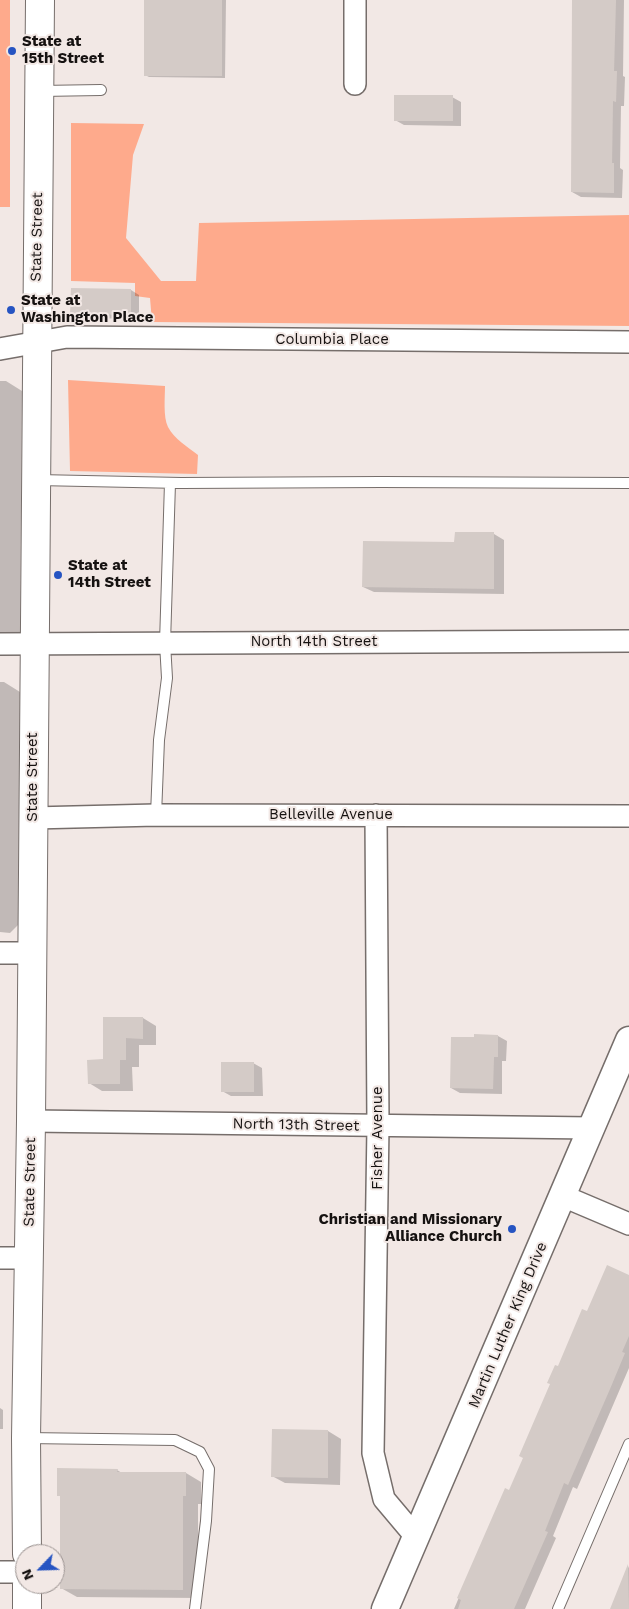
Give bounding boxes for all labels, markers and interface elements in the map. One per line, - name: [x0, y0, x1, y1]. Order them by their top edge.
- place label: State at 15th Street: [22, 33, 104, 68]
- marker: State at 15th Street: [6, 45, 18, 57]
- street label: State Street: [27, 192, 47, 282]
- place label: State at Washington Place: [21, 292, 153, 327]
- marker: State at Washington Place: [5, 304, 17, 316]
- street label: Columbia Place: [275, 331, 389, 349]
- place label: State at 14th Street: [68, 557, 151, 592]
- marker: State at 14th Street: [52, 569, 64, 581]
- street label: North 14th Street: [250, 633, 378, 651]
- street label: State Street: [24, 732, 42, 822]
- street label: Belleville Avenue: [269, 806, 393, 824]
- street label: Fisher Avenue: [369, 1086, 387, 1190]
- street label: North 13th Street: [233, 1115, 359, 1135]
- street label: State Street: [20, 1137, 40, 1227]
- place label: Christian and Missionary Alliance Church: [319, 1211, 502, 1246]
- marker: Christian and Missionary Alliance Church: [506, 1223, 518, 1235]
- street label: Martin Luther King Drive: [465, 1239, 551, 1411]
- north arrow: [15, 1544, 65, 1594]
- text: N: [18, 1567, 37, 1583]

